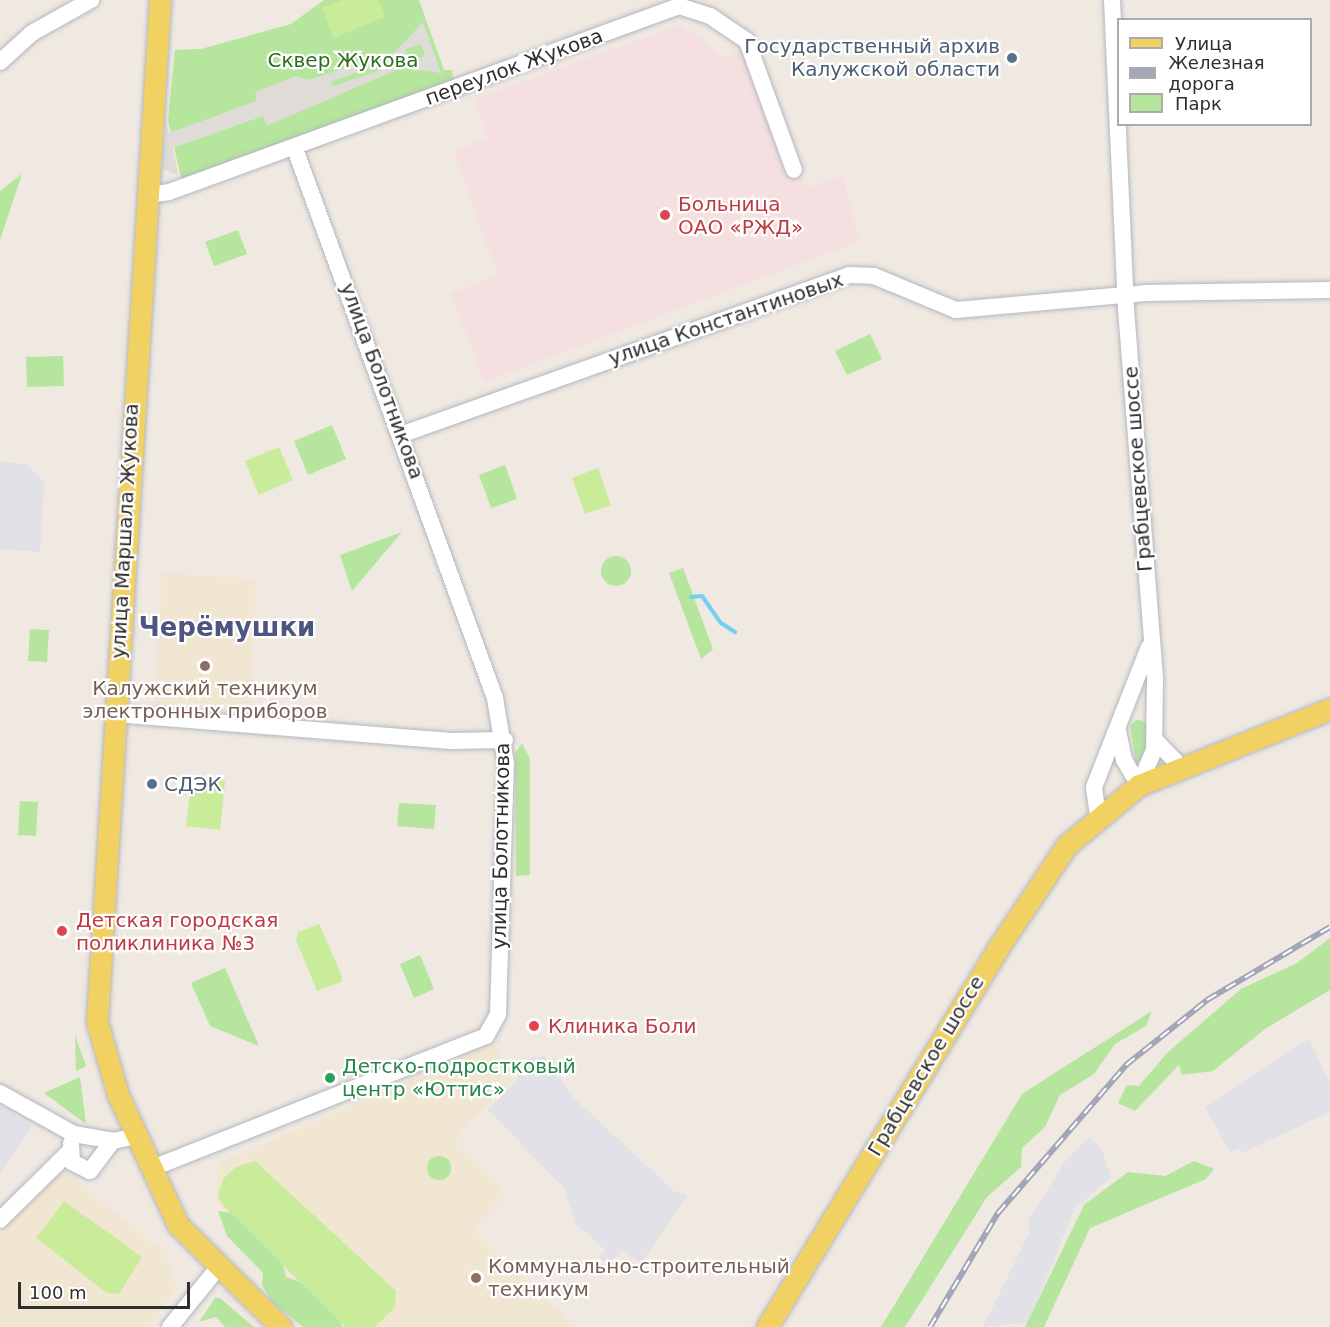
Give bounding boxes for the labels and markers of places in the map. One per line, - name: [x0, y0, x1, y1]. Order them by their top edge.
- place label: Государственный архив Калужской области: [744, 34, 1000, 81]
- marker: Государственный архив Калужской области: [1005, 51, 1019, 65]
- place label: Больница ОАО «РЖД»: [678, 192, 803, 239]
- marker: Больница ОАО «РЖД»: [656, 206, 674, 224]
- marker: Калужский техникум электронных приборов: [198, 659, 212, 673]
- place label: Калужский техникум электронных приборов: [83, 676, 327, 723]
- place label: СДЭК: [164, 772, 222, 796]
- marker: СДЭК: [145, 777, 159, 791]
- place label: Детская городская поликлиника №3: [76, 908, 278, 955]
- marker: Детская городская поликлиника №3: [53, 922, 71, 940]
- place label: Клиника Боли: [548, 1014, 696, 1038]
- marker: Клиника Боли: [525, 1017, 543, 1035]
- place label: Детско-подростковый центр «Юттис»: [342, 1054, 576, 1101]
- marker: Детско-подростковый центр «Юттис»: [323, 1071, 337, 1085]
- place label: Коммунально-строительный техникум: [488, 1254, 790, 1301]
- marker: Коммунально-строительный техникум: [469, 1271, 483, 1285]

